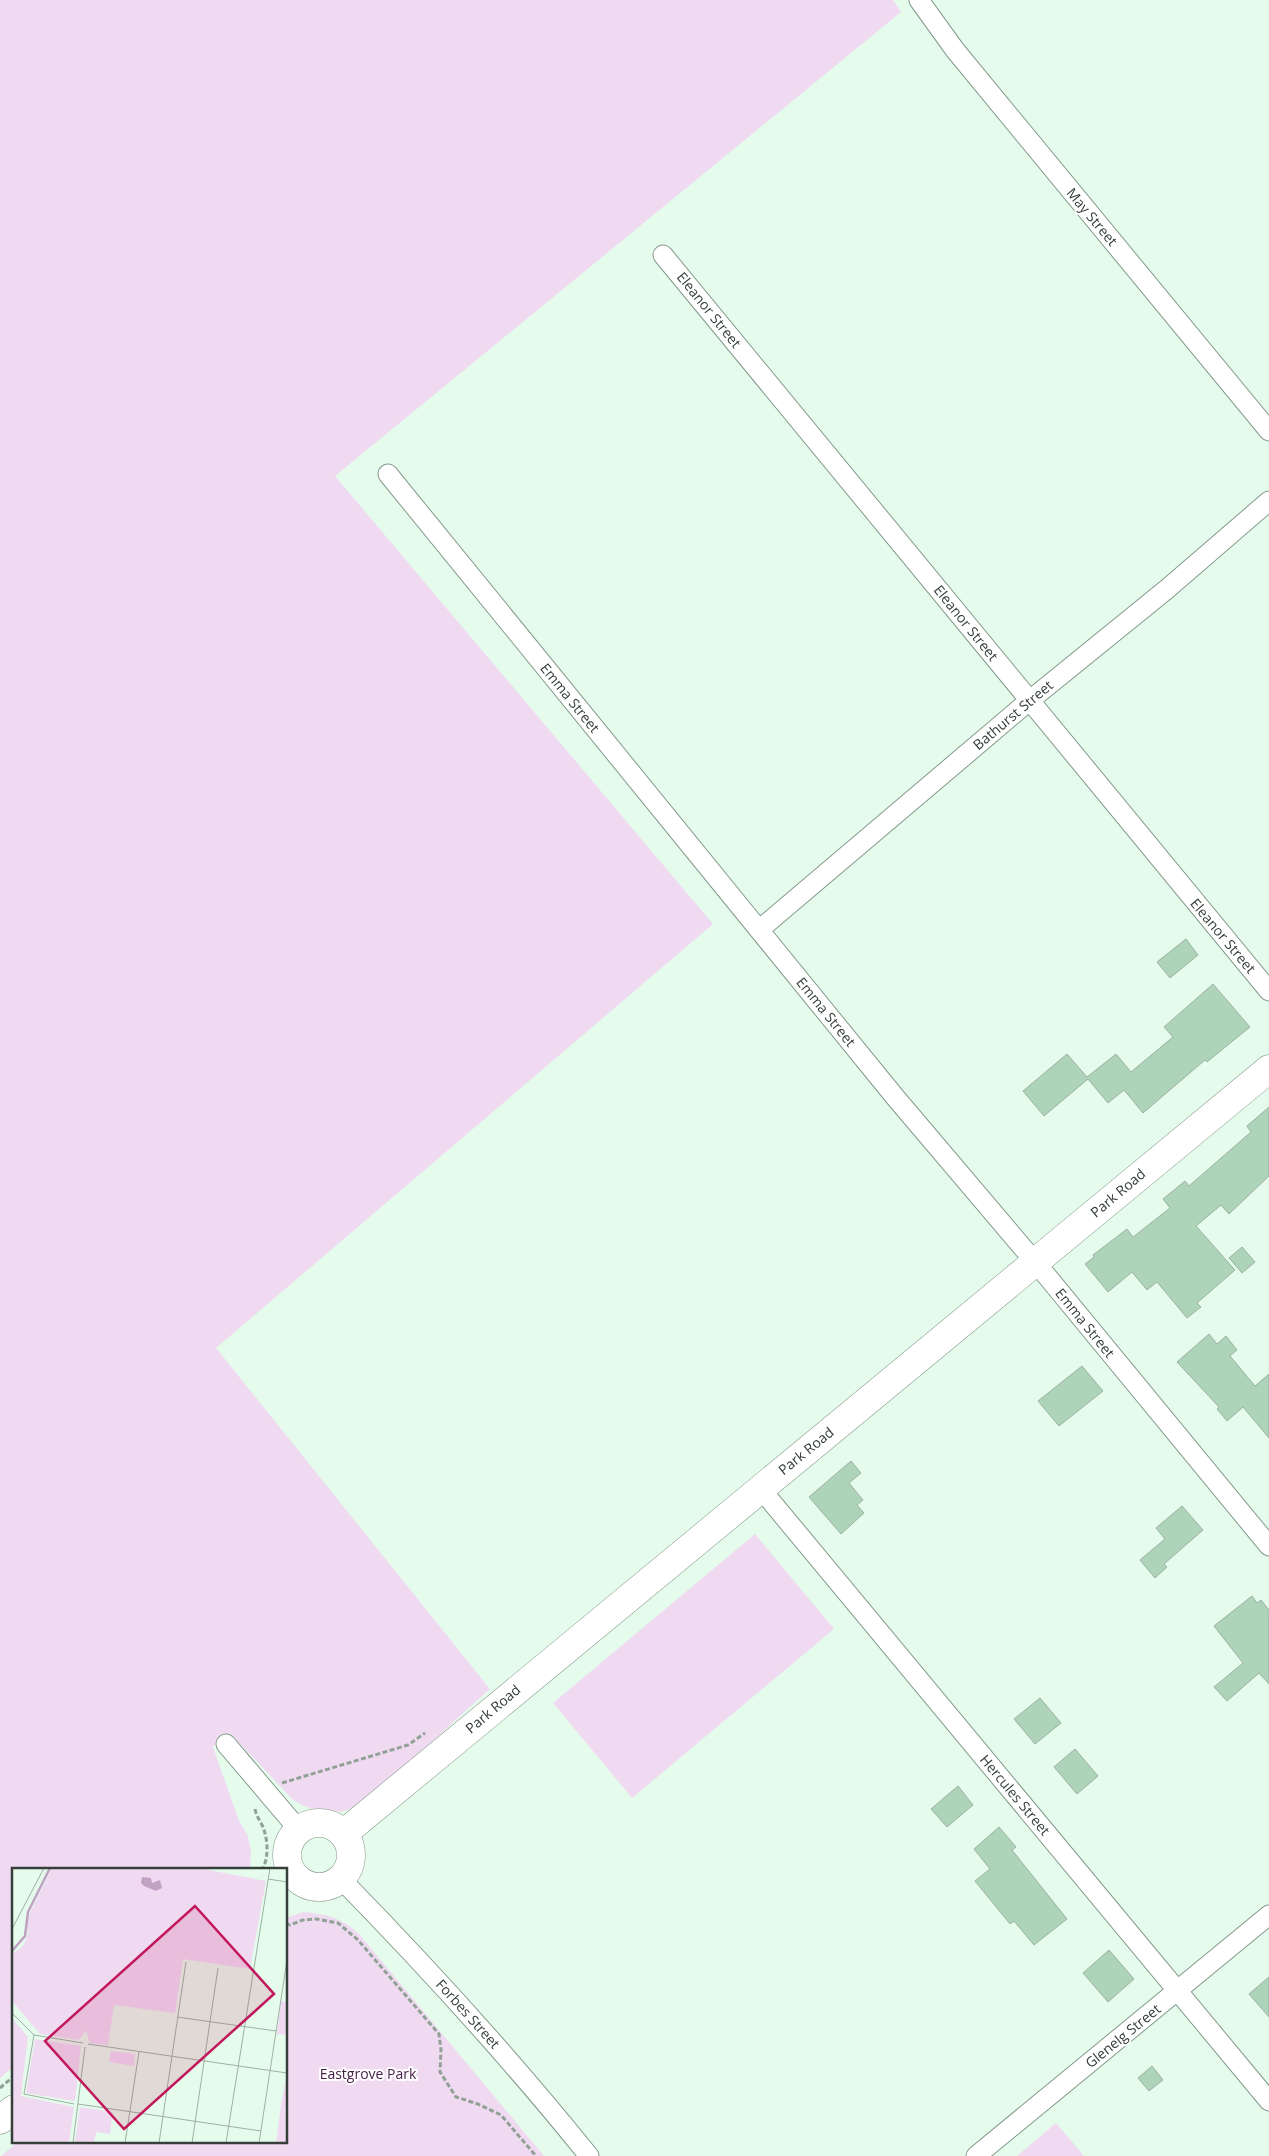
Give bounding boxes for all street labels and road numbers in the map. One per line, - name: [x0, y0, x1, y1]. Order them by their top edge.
- street label: May Street: [1063, 184, 1122, 250]
- street label: Eleanor Street: [673, 268, 746, 352]
- street label: Eleanor Street: [930, 581, 1003, 665]
- street label: Emma Street: [537, 659, 604, 736]
- street label: Bathurst Street: [969, 675, 1057, 754]
- street label: Eleanor Street: [1186, 894, 1260, 977]
- street label: Emma Street: [793, 973, 860, 1050]
- street label: Park Road: [1086, 1164, 1149, 1221]
- street label: Emma Street: [1052, 1284, 1119, 1361]
- street label: Park Road: [774, 1422, 837, 1479]
- street label: Park Road: [461, 1680, 524, 1737]
- street label: Hercules Street: [976, 1750, 1055, 1839]
- street label: Forbes Street: [432, 1975, 505, 2052]
- street label: Glenelg Street: [1081, 1999, 1164, 2072]

